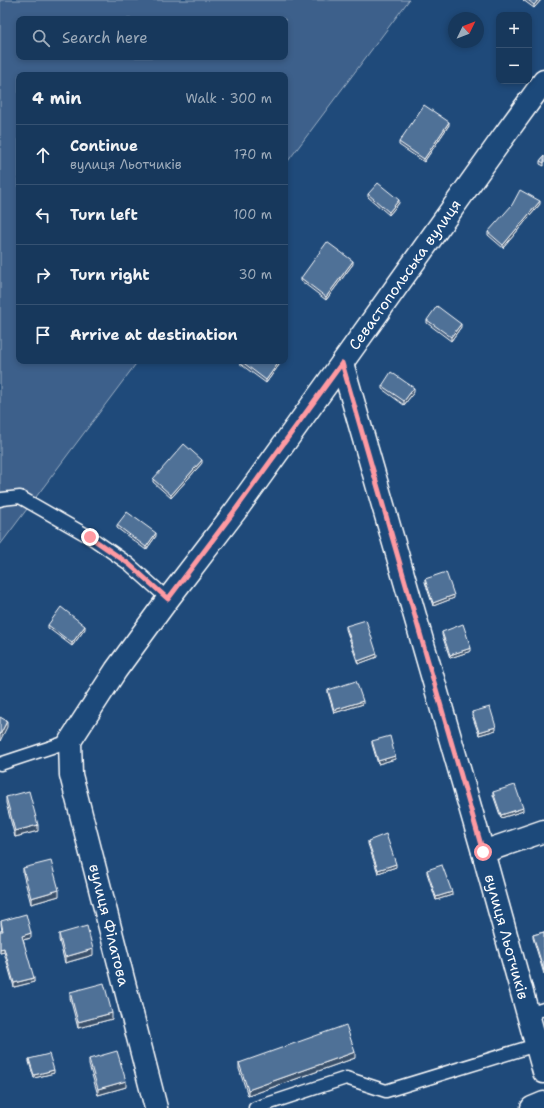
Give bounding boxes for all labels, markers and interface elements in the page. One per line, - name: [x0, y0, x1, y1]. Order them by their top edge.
- north arrow: [448, 12, 484, 48]
- map controls: [496, 12, 532, 84]
- button: +: [496, 12, 532, 48]
- search box: [16, 16, 288, 60]
- icon: search: [30, 27, 52, 49]
- text: Search here: [62, 28, 148, 48]
- button: −: [496, 48, 532, 84]
- text: 4 min: [32, 87, 82, 109]
- text: Walk · 300 m: [185, 90, 272, 107]
- text: Continue: [70, 136, 138, 156]
- icon: ahead: [32, 144, 54, 166]
- text: 170 m: [234, 146, 272, 163]
- text: вулиця Льотчиків: [70, 156, 182, 173]
- street label: Севастопольська вулиця: [344, 195, 466, 354]
- icon: left: [32, 204, 54, 226]
- text: Turn left: [70, 205, 138, 225]
- text: 100 m: [233, 206, 272, 223]
- icon: right: [32, 264, 54, 286]
- text: Turn right: [70, 265, 150, 285]
- text: 30 m: [238, 266, 272, 283]
- icon: arrive: [32, 324, 54, 346]
- text: Arrive at destination: [70, 325, 238, 345]
- route end: [81, 528, 99, 546]
- route start: [474, 843, 492, 861]
- street label: вулиця Філатова: [84, 862, 134, 989]
- street label: вулиця Льотчиків: [480, 872, 533, 1002]

